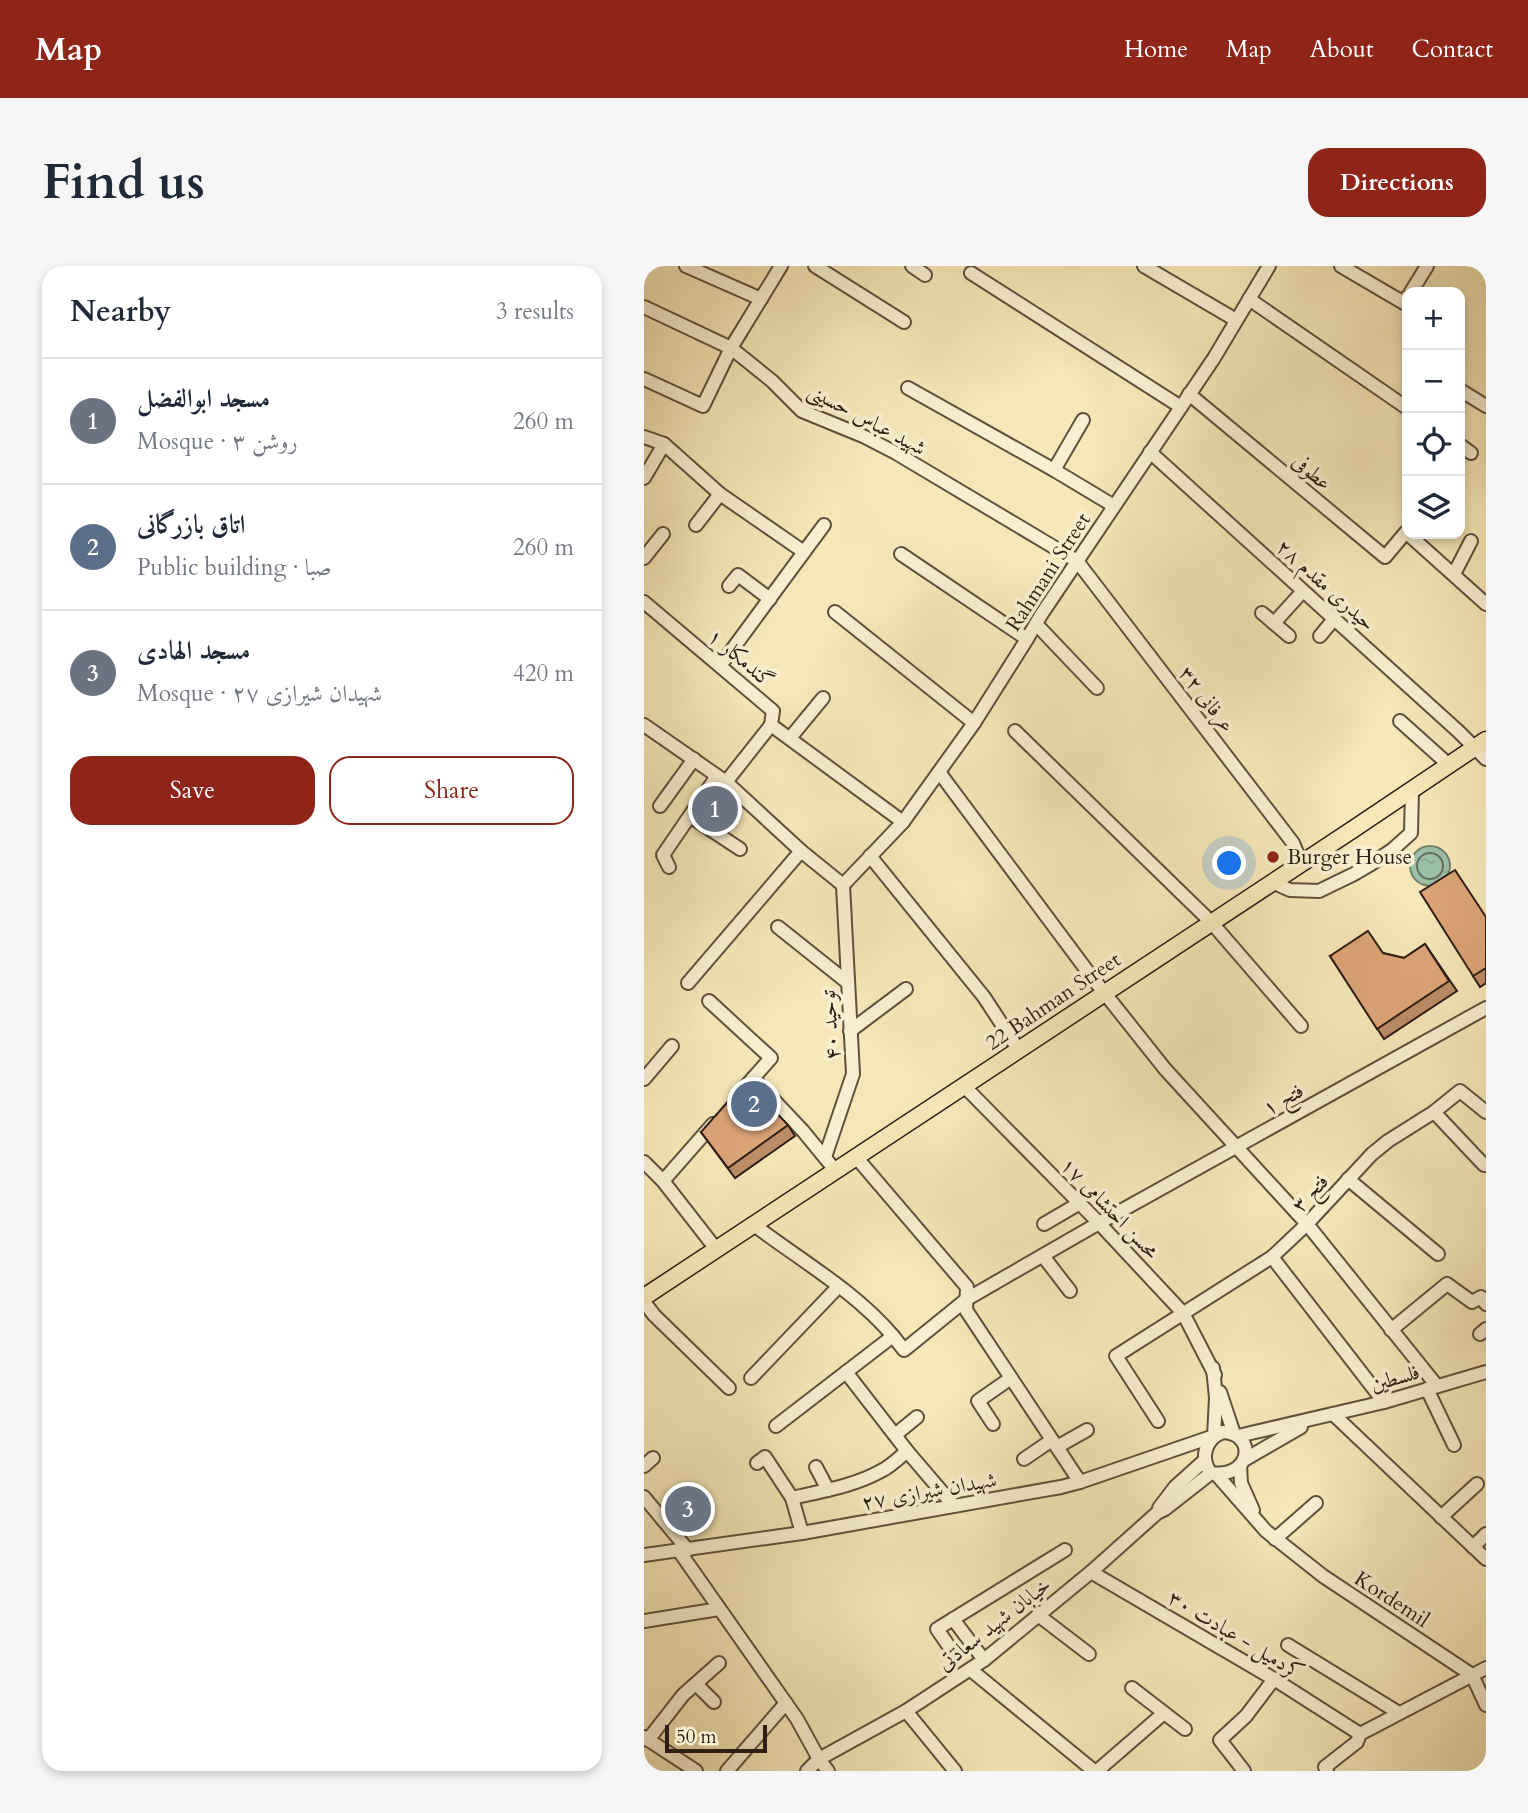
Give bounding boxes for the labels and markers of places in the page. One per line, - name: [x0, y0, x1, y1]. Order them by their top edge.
- pin: 1: [692, 783, 738, 835]
- place label: Burger House: [1287, 843, 1412, 872]
- marker: Burger House: [1265, 849, 1281, 865]
- pin: 2: [731, 1078, 777, 1130]
- pin: 3: [665, 1483, 711, 1535]

